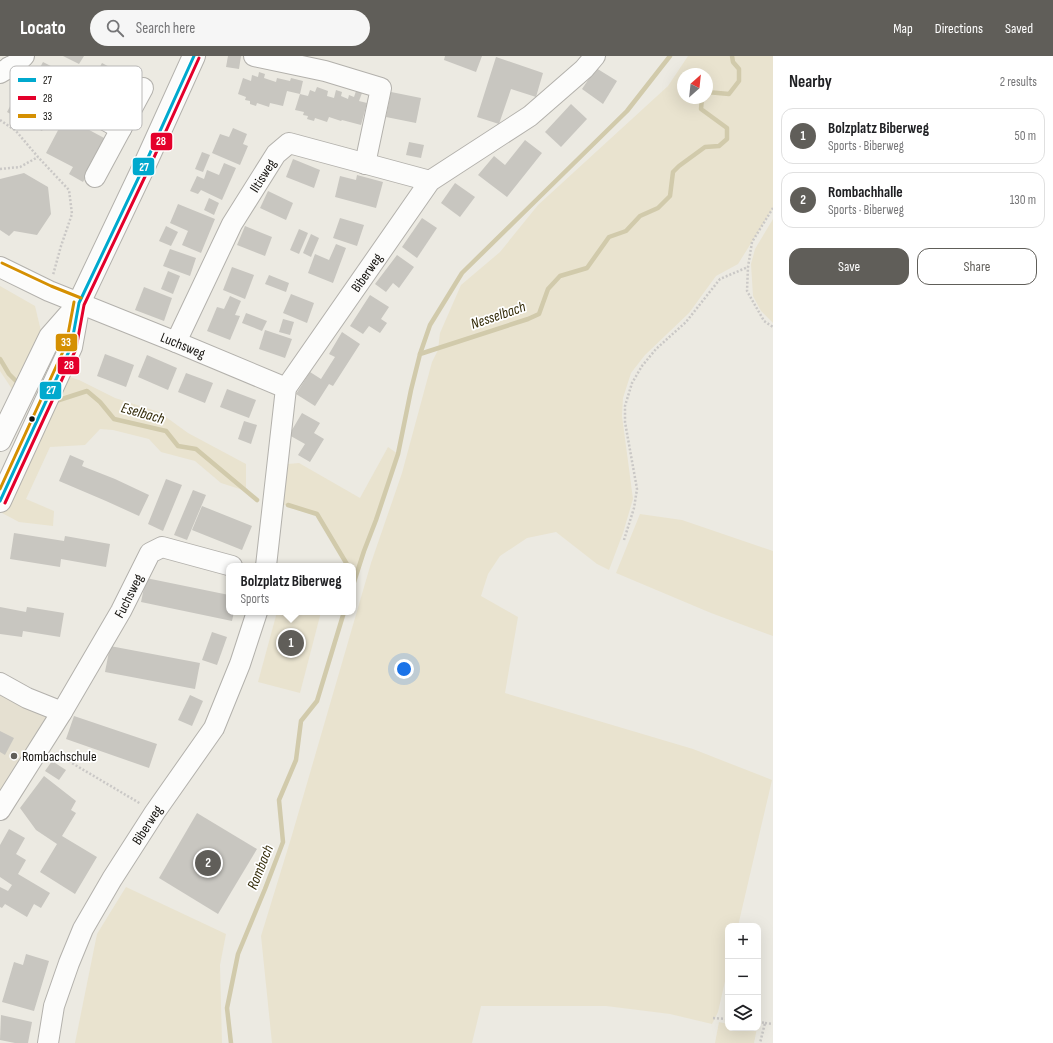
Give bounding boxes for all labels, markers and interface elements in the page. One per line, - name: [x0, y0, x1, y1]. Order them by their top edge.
- search box: [90, 10, 370, 46]
- text: Locato: [20, 17, 66, 40]
- icon: search: [104, 17, 126, 39]
- text: Search here: [136, 19, 195, 38]
- text: Map: [893, 20, 913, 37]
- text: Directions: [935, 20, 983, 37]
- text: Saved: [1005, 20, 1033, 37]
- legend: [10, 66, 142, 130]
- north arrow: [677, 68, 713, 104]
- text: Nearby: [789, 72, 832, 92]
- text: 27: [43, 74, 53, 87]
- text: 2 results: [1000, 74, 1037, 90]
- text: 28: [43, 92, 53, 105]
- text: 33: [43, 110, 53, 123]
- text: Bolzplatz Biberweg: [828, 119, 929, 138]
- text: 1: [800, 128, 806, 144]
- text: 50 m: [1015, 128, 1036, 144]
- line badge: 28: [150, 132, 173, 151]
- text: 28: [156, 135, 166, 148]
- text: Sports · Biberweg: [828, 138, 904, 154]
- street label: Iltisweg: [246, 155, 280, 196]
- line badge: 27: [132, 157, 155, 176]
- text: 27: [139, 161, 149, 174]
- text: Rombachhalle: [828, 183, 903, 202]
- text: 2: [800, 192, 806, 208]
- text: 130 m: [1010, 192, 1036, 208]
- text: Sports · Biberweg: [828, 202, 904, 218]
- button: Save: [789, 248, 909, 285]
- button: Share: [917, 248, 1037, 285]
- street label: Biberweg: [347, 250, 387, 295]
- water label: Nesselbach: [468, 297, 528, 334]
- street label: Luchsweg: [158, 329, 208, 362]
- line badge: 33: [55, 333, 78, 352]
- text: 33: [61, 336, 71, 349]
- line badge: 28: [57, 356, 80, 375]
- text: 28: [64, 359, 74, 372]
- line badge: 27: [39, 381, 62, 400]
- text: 27: [46, 384, 56, 397]
- water label: Eselbach: [119, 398, 167, 429]
- unlabelled marker: [27, 414, 37, 424]
- popup: [226, 563, 356, 615]
- street label: Fuchsweg: [111, 571, 147, 621]
- text: Bolzplatz Biberweg: [241, 572, 341, 591]
- text: Sports: [241, 591, 269, 607]
- pin: 1: [278, 628, 304, 658]
- your location: [394, 659, 414, 679]
- place label: Rombachschule: [22, 748, 97, 765]
- marker: Rombachschule: [9, 751, 19, 761]
- street label: Biberweg: [128, 802, 166, 848]
- water label: Rombach: [243, 842, 278, 892]
- pin: 2: [195, 848, 221, 878]
- map controls: [725, 923, 761, 1031]
- button: +: [725, 923, 761, 959]
- button: −: [725, 959, 761, 995]
- button: layers: [725, 995, 761, 1031]

